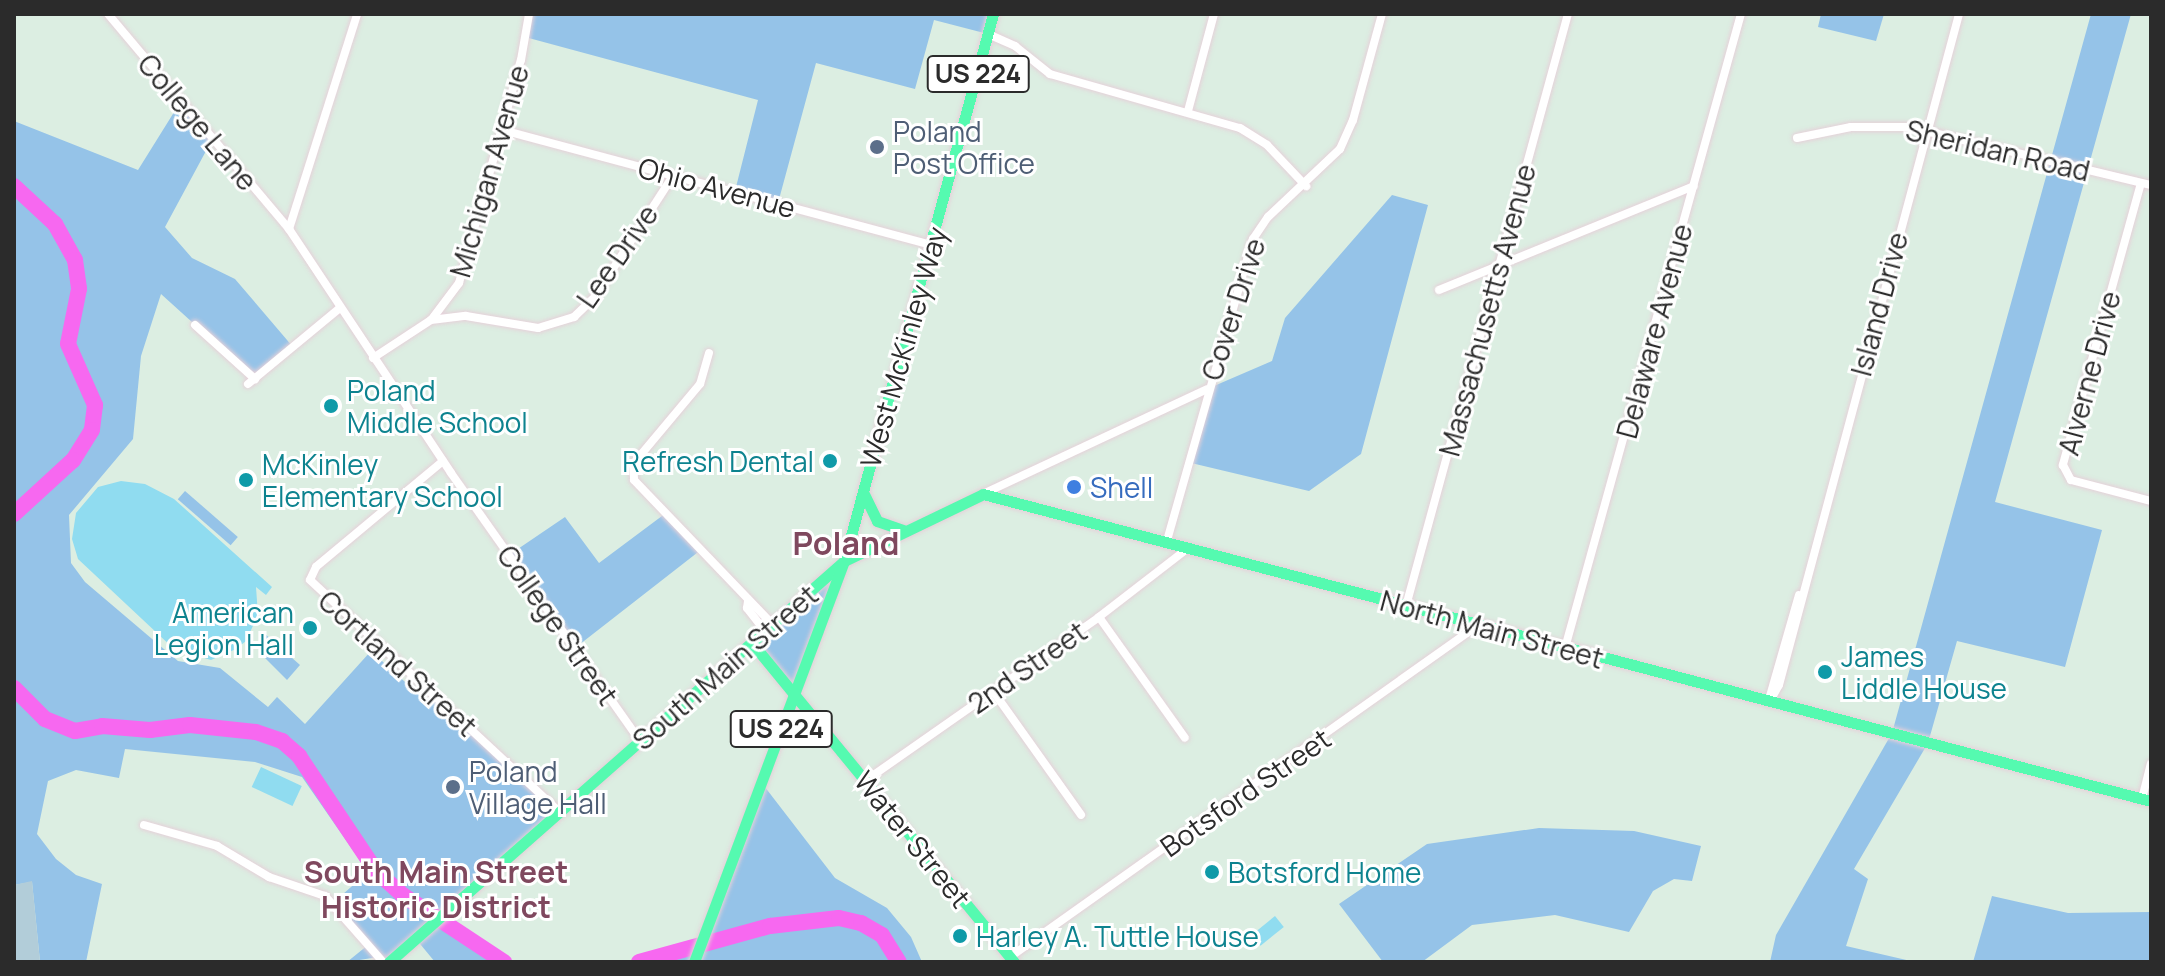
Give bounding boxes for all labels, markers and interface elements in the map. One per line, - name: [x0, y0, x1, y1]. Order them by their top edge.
- street label: College Lane: [131, 47, 265, 197]
- road number: US 224: [926, 52, 1030, 96]
- street label: Michigan Avenue: [443, 61, 535, 281]
- street label: Sheridan Road: [1903, 113, 2093, 187]
- place label: Poland Post Office: [893, 114, 1035, 180]
- marker: Poland Post Office: [868, 138, 886, 156]
- street label: Ohio Avenue: [635, 150, 799, 224]
- street label: Massachusetts Avenue: [1432, 160, 1542, 460]
- street label: Lee Drive: [569, 198, 665, 314]
- street label: Delaware Avenue: [1609, 220, 1699, 442]
- street label: West McKinley Way: [853, 223, 953, 471]
- street label: Island Drive: [1844, 228, 1914, 380]
- street label: Cover Drive: [1194, 234, 1272, 384]
- street label: Alverne Drive: [2051, 287, 2127, 459]
- place label: Poland Middle School: [347, 373, 528, 439]
- marker: Poland Middle School: [322, 397, 340, 415]
- place label: Refresh Dental: [622, 444, 814, 478]
- place label: McKinley Elementary School: [262, 447, 503, 513]
- marker: Refresh Dental: [821, 452, 839, 470]
- place label: Shell: [1090, 470, 1153, 504]
- marker: McKinley Elementary School: [237, 471, 255, 489]
- marker: Shell: [1065, 478, 1083, 496]
- district label: Poland: [793, 524, 899, 562]
- street label: College Street: [491, 539, 625, 711]
- street label: South Main Street: [626, 578, 824, 756]
- street label: Cortland Street: [312, 583, 484, 743]
- street label: North Main Street: [1377, 583, 1607, 675]
- place label: American Legion Hall: [154, 595, 294, 661]
- street label: 2nd Street: [961, 614, 1093, 720]
- marker: American Legion Hall: [301, 619, 319, 637]
- place label: James Liddle House: [1841, 639, 2007, 705]
- marker: James Liddle House: [1816, 663, 1834, 681]
- road number: US 224: [729, 707, 833, 751]
- street label: Botsford Street: [1154, 721, 1336, 863]
- place label: Poland Village Hall: [469, 754, 607, 820]
- street label: Water Street: [848, 764, 978, 914]
- marker: Poland Village Hall: [444, 778, 462, 796]
- district label: South Main Street Historic District: [304, 854, 568, 924]
- place label: Botsford Home: [1228, 855, 1421, 889]
- marker: Botsford Home: [1203, 863, 1221, 881]
- place label: Harley A. Tuttle House: [976, 919, 1259, 953]
- marker: Harley A. Tuttle House: [951, 927, 969, 945]

